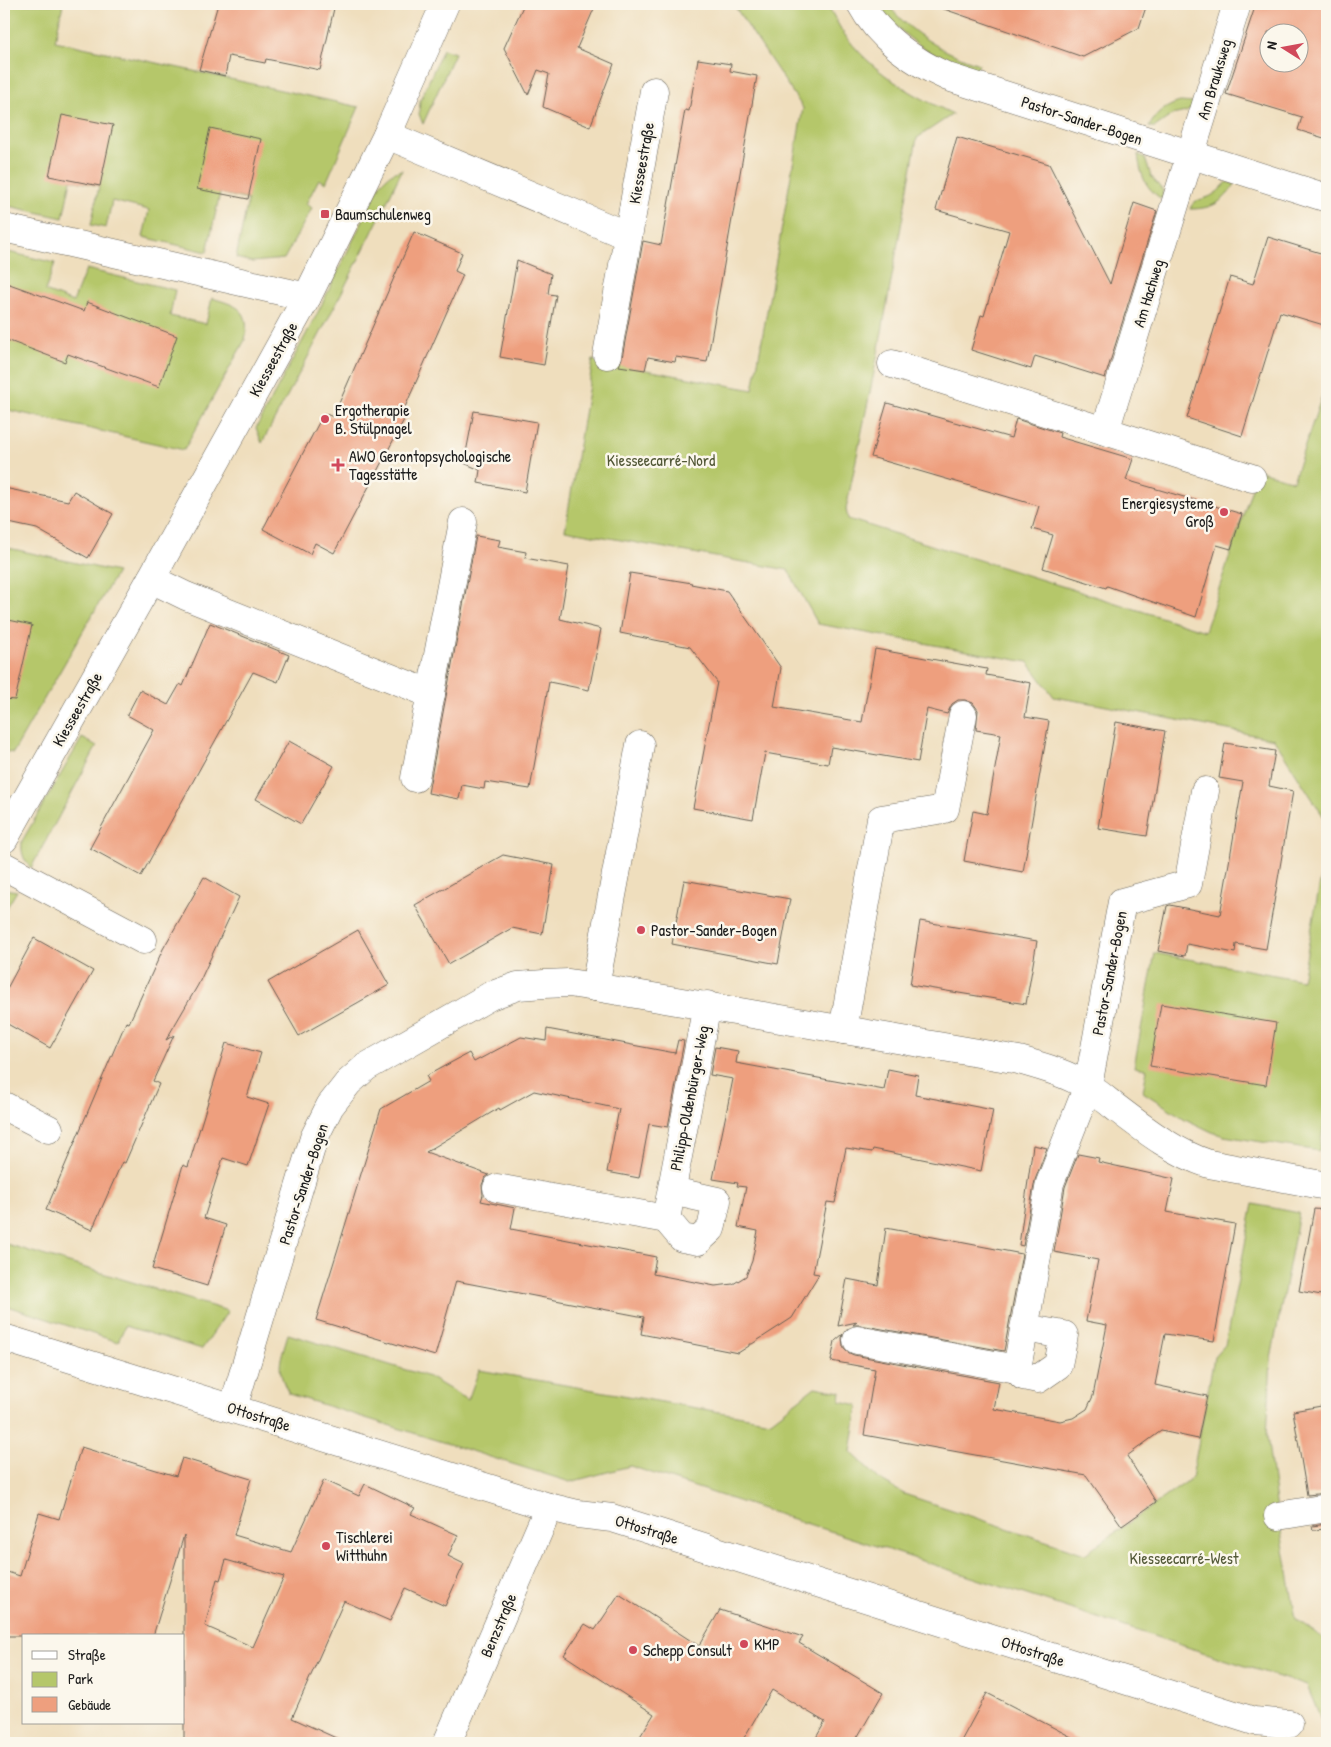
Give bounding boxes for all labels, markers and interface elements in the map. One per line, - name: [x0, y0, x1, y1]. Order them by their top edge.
- north arrow: [1258, 22, 1308, 72]
- street label: Am Brauksweg: [1191, 36, 1237, 122]
- text: N: [1261, 39, 1281, 51]
- street label: Pastor-Sander-Bogen: [1019, 90, 1145, 150]
- street label: Kiesseestraße: [623, 120, 659, 205]
- place label: Baumschulenweg: [335, 203, 431, 225]
- marker: Baumschulenweg: [319, 208, 331, 220]
- street label: Am Hachweg: [1127, 256, 1169, 330]
- street label: Kiesseestraße: [243, 317, 303, 400]
- place label: Ergotherapie B. Stülpnagel: [335, 399, 413, 439]
- marker: Ergotherapie B. Stülpnagel: [319, 413, 331, 425]
- place label: AWO Gerontopsychologische Tagesstätte: [349, 445, 512, 485]
- park label: Kiesseecarré-Nord: [607, 449, 715, 471]
- marker: AWO Gerontopsychologische Tagesstätte: [331, 458, 345, 472]
- place label: Energiesysteme Groß: [1122, 492, 1215, 532]
- marker: Energiesysteme Groß: [1218, 506, 1230, 518]
- street label: Kiesseestraße: [47, 667, 107, 750]
- street label: Pastor-Sander-Bogen: [1086, 909, 1132, 1037]
- place label: Pastor-Sander-Bogen: [651, 919, 777, 941]
- marker: Pastor-Sander-Bogen: [635, 924, 647, 936]
- street label: Philipp-Oldenbürger-Weg: [664, 1023, 714, 1173]
- street label: Pastor-Sander-Bogen: [273, 1121, 333, 1247]
- street label: Ottostraße: [225, 1396, 294, 1436]
- street label: Ottostraße: [613, 1509, 682, 1549]
- place label: Tischlerei Witthuhn: [336, 1526, 393, 1566]
- marker: Tischlerei Witthuhn: [320, 1540, 332, 1552]
- park label: Kiesseecarré-West: [1130, 1547, 1239, 1569]
- street label: Benzstraße: [475, 1589, 522, 1660]
- street label: Ottostraße: [999, 1630, 1068, 1672]
- place label: KMP: [754, 1633, 780, 1655]
- legend: [22, 1634, 185, 1724]
- marker: KMP: [738, 1638, 750, 1650]
- place label: Schepp Consult: [643, 1639, 732, 1661]
- text: Straße: [68, 1644, 106, 1665]
- marker: Schepp Consult: [627, 1644, 639, 1656]
- text: Park: [68, 1668, 93, 1689]
- text: Gebäude: [68, 1694, 111, 1715]

